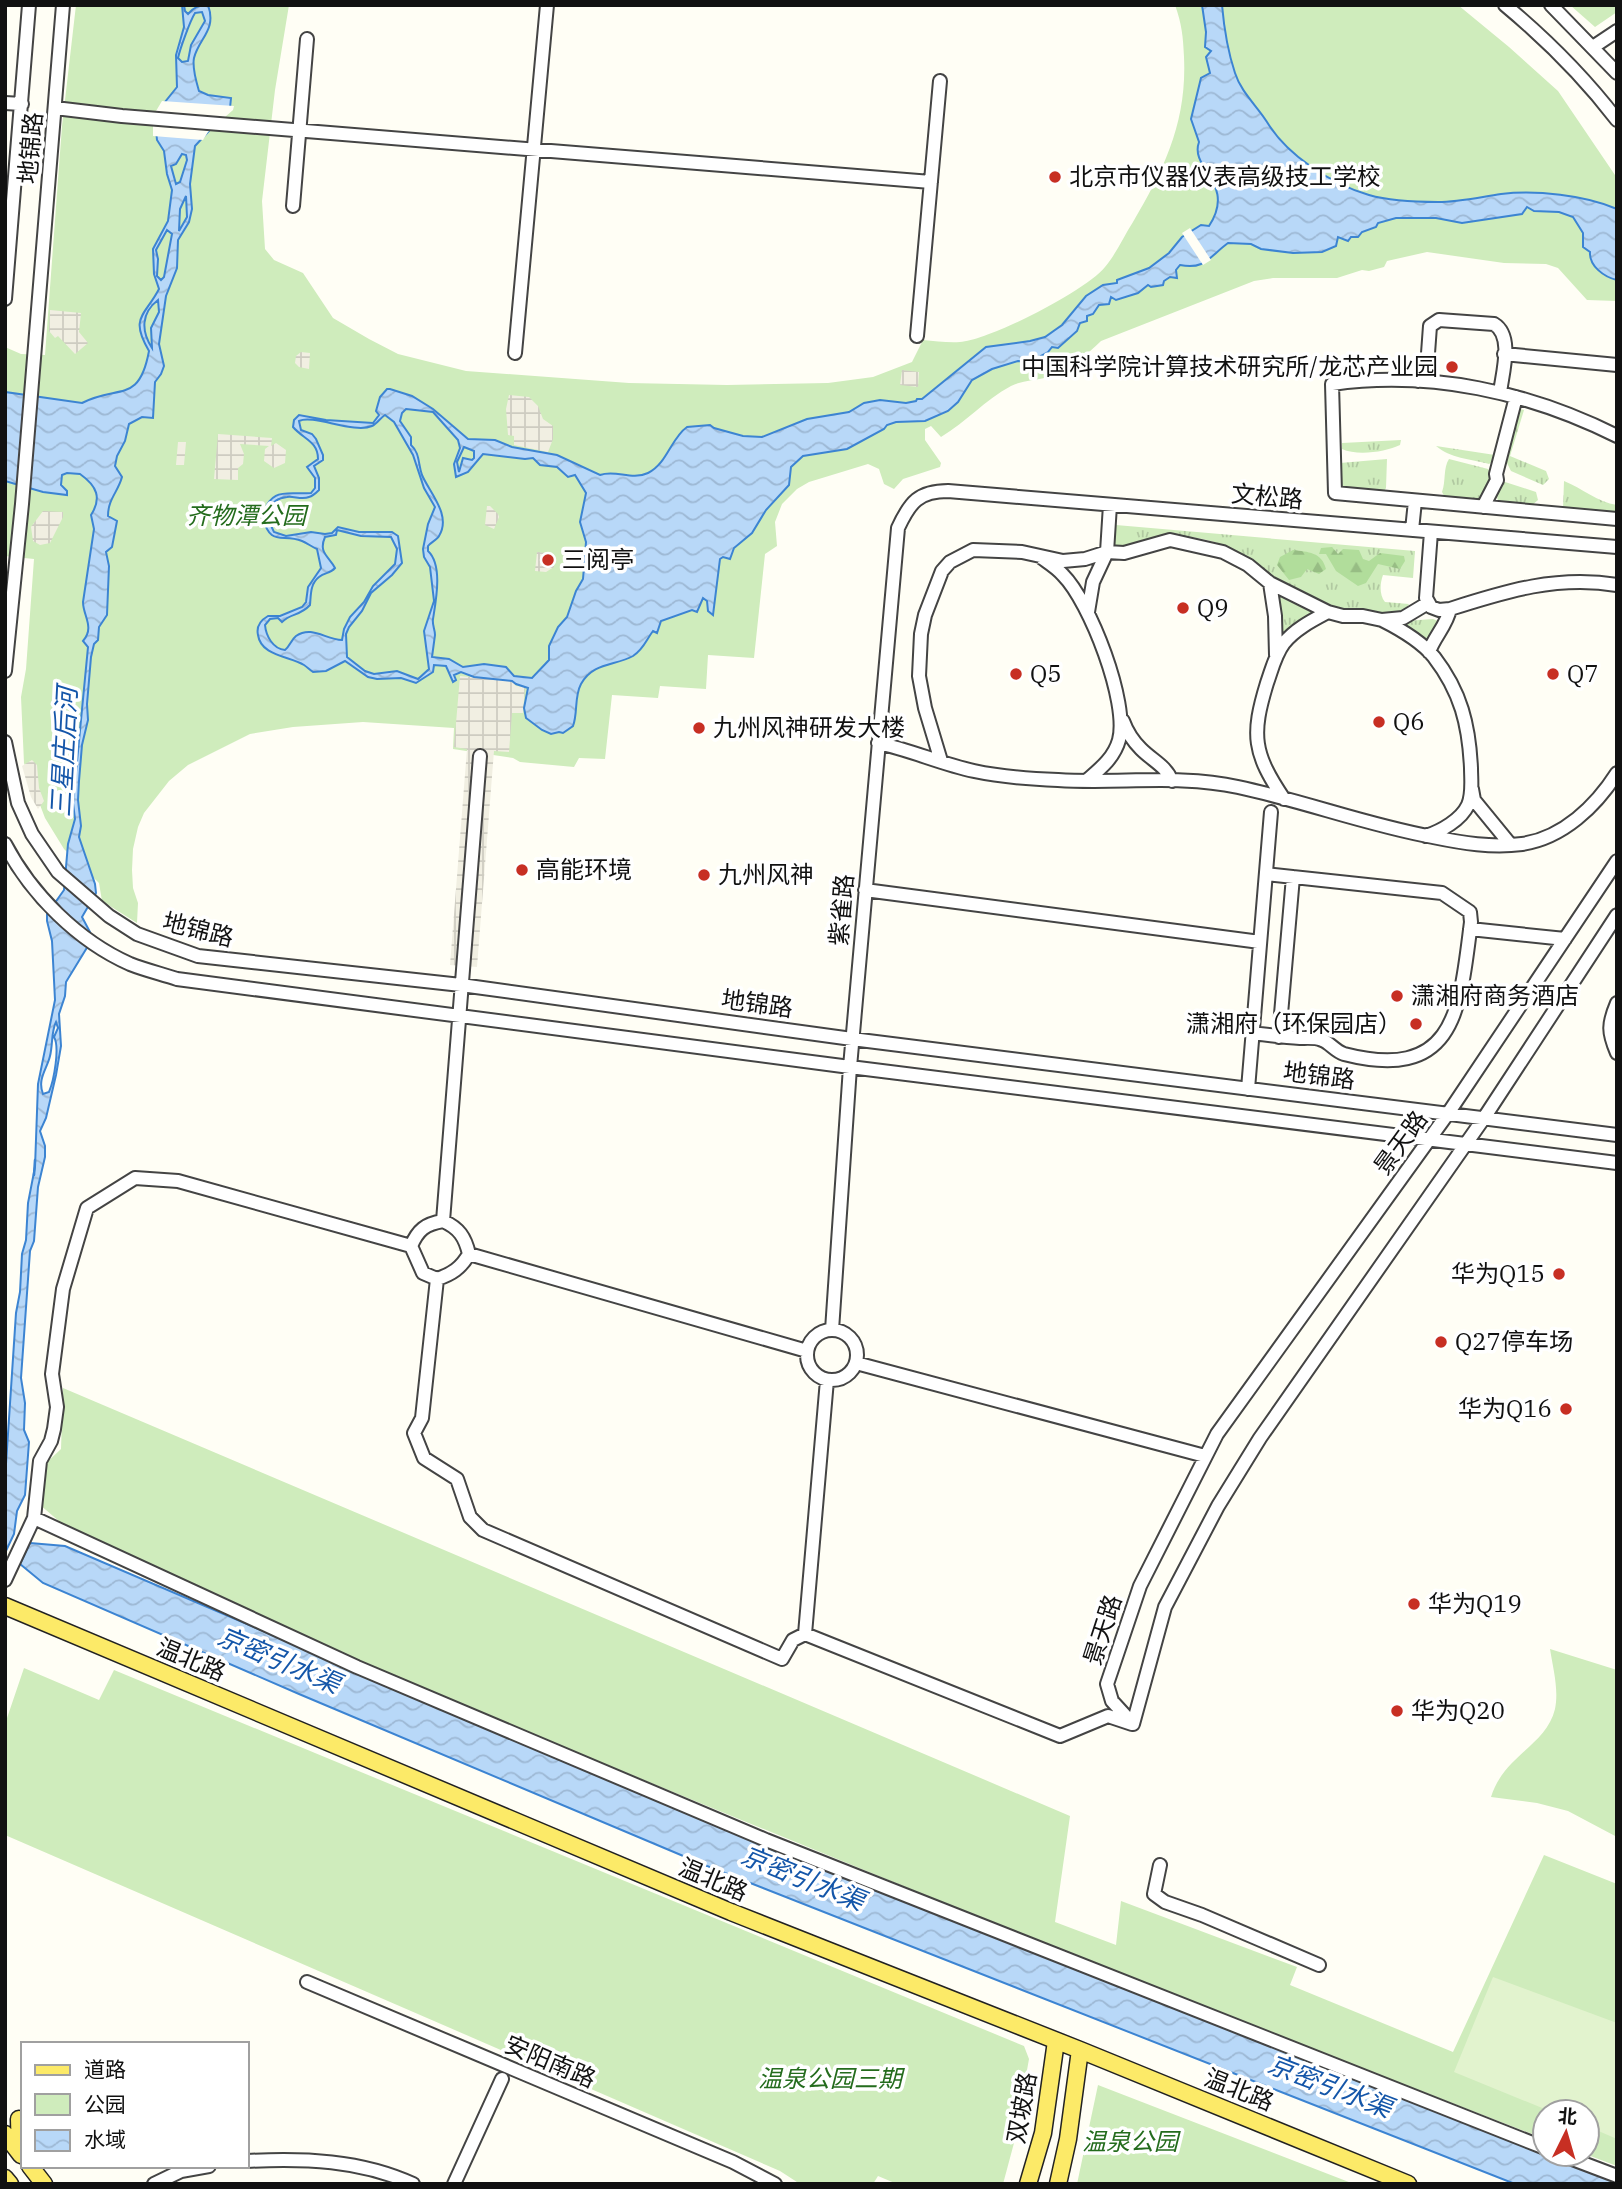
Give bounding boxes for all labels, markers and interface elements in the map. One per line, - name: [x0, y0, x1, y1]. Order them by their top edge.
- street label: 地锦路: [11, 111, 49, 185]
- place label: 北京市仪器仪表高级技工学校: [1069, 160, 1381, 192]
- marker: 北京市仪器仪表高级技工学校: [1047, 169, 1063, 185]
- place label: 中国科学院计算技术研究所/龙芯产业园: [1021, 350, 1438, 382]
- marker: 中国科学院计算技术研究所/龙芯产业园: [1444, 359, 1460, 375]
- street label: 文松路: [1230, 477, 1304, 515]
- park label: 齐物潭公园: [186, 499, 309, 531]
- place label: 三阅亭: [562, 543, 634, 575]
- marker: 三阅亭: [540, 552, 556, 568]
- place label: Q9: [1197, 591, 1229, 623]
- marker: Q9: [1175, 600, 1191, 616]
- place label: Q5: [1030, 657, 1062, 689]
- place label: Q7: [1567, 657, 1599, 689]
- marker: Q5: [1008, 666, 1024, 682]
- marker: Q7: [1545, 666, 1561, 682]
- water label: 三星庄后河: [43, 681, 84, 818]
- place label: Q6: [1393, 705, 1425, 737]
- place label: 九州风神研发大楼: [713, 711, 905, 743]
- marker: Q6: [1371, 714, 1387, 730]
- marker: 九州风神研发大楼: [691, 720, 707, 736]
- place label: 高能环境: [536, 853, 632, 885]
- place label: 九州风神: [718, 858, 814, 890]
- marker: 高能环境: [514, 862, 530, 878]
- marker: 九州风神: [696, 867, 712, 883]
- street label: 紫雀路: [822, 873, 860, 947]
- street label: 地锦路: [159, 905, 237, 953]
- place label: 潇湘府商务酒店: [1411, 979, 1579, 1011]
- street label: 地锦路: [719, 982, 795, 1024]
- marker: 潇湘府商务酒店: [1389, 988, 1405, 1004]
- place label: 潇湘府（环保园店）: [1186, 1007, 1402, 1039]
- marker: 潇湘府（环保园店）: [1408, 1016, 1424, 1032]
- street label: 地锦路: [1281, 1055, 1357, 1095]
- street label: 景天路: [1366, 1104, 1434, 1181]
- place label: 华为Q15: [1451, 1257, 1545, 1289]
- marker: 华为Q15: [1551, 1266, 1567, 1282]
- place label: Q27停车场: [1455, 1325, 1573, 1357]
- marker: Q27停车场: [1433, 1334, 1449, 1350]
- place label: 华为Q16: [1458, 1392, 1552, 1424]
- marker: 华为Q16: [1558, 1401, 1574, 1417]
- place label: 华为Q19: [1428, 1587, 1522, 1619]
- street label: 景天路: [1076, 1591, 1128, 1669]
- marker: 华为Q19: [1406, 1596, 1422, 1612]
- water label: 京密引水渠: [213, 1618, 350, 1702]
- street label: 温北路: [152, 1630, 231, 1688]
- place label: 华为Q20: [1411, 1694, 1505, 1726]
- marker: 华为Q20: [1389, 1703, 1405, 1719]
- water label: 京密引水渠: [737, 1837, 874, 1919]
- street label: 温北路: [674, 1850, 753, 1908]
- street label: 安阳南路: [500, 2028, 601, 2095]
- legend: [21, 2042, 248, 2168]
- water label: 京密引水渠: [1264, 2046, 1401, 2126]
- text: 道路: [84, 2055, 126, 2083]
- street label: 温北路: [1200, 2061, 1279, 2117]
- park label: 温泉公园三期: [758, 2062, 905, 2094]
- street label: 双坡路: [999, 2070, 1043, 2146]
- text: 公园: [84, 2090, 126, 2118]
- north arrow: [1531, 2098, 1601, 2168]
- text: 北: [1557, 2103, 1578, 2129]
- text: 水域: [84, 2125, 126, 2153]
- park label: 温泉公园: [1082, 2125, 1181, 2157]

